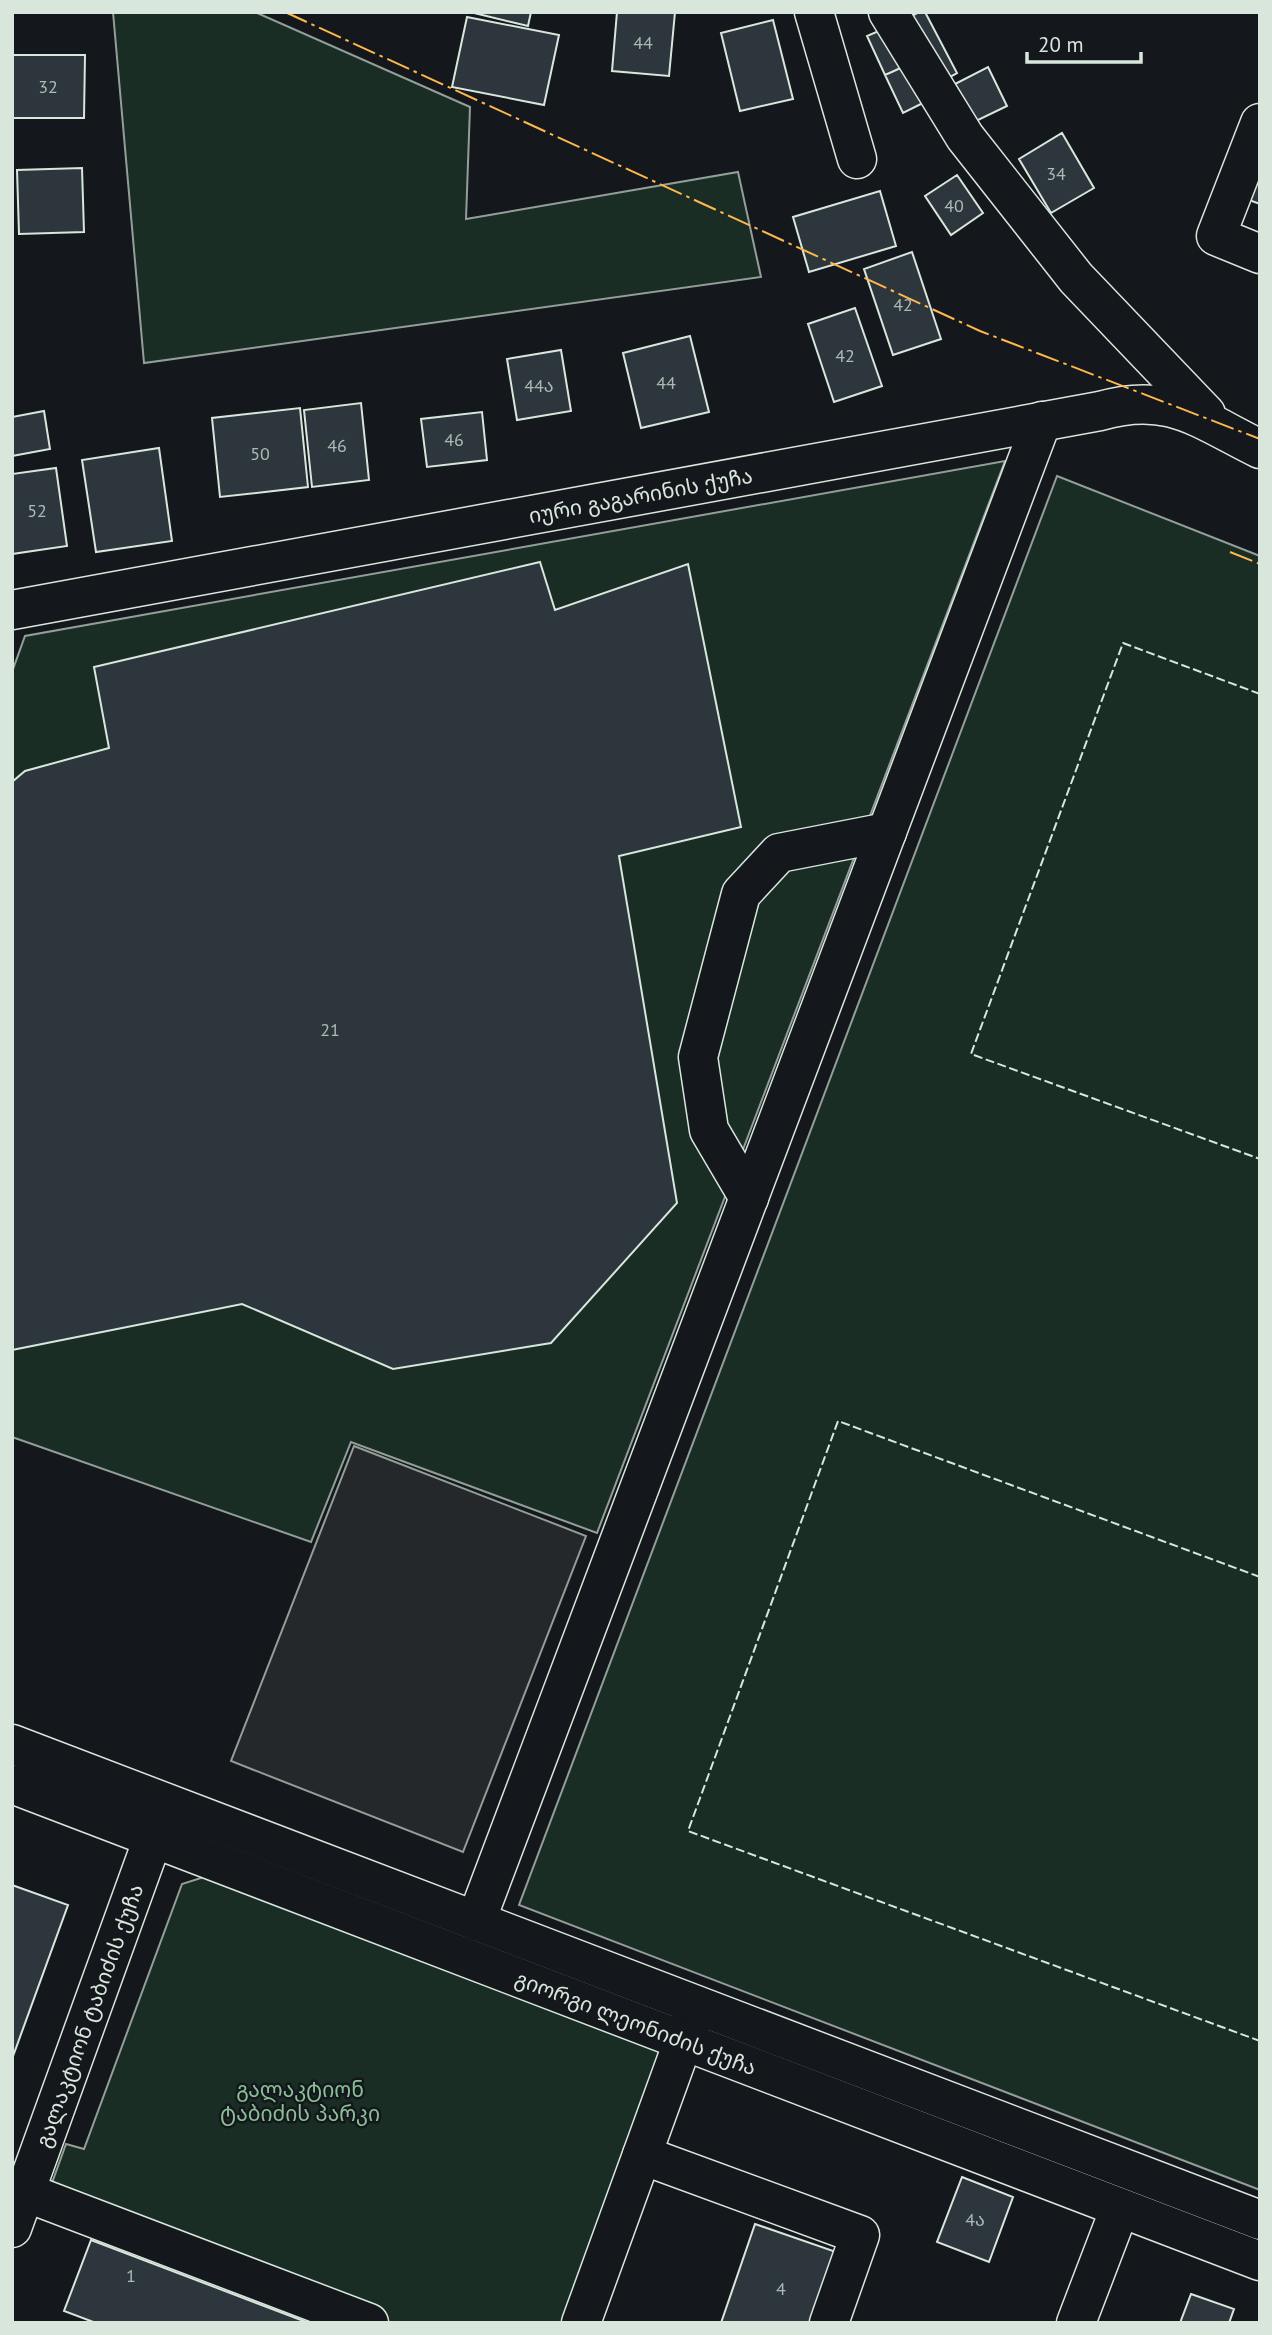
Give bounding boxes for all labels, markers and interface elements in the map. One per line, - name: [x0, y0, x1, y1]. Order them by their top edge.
- scale bar: [1027, 21, 1141, 65]
- house number: 44: [633, 31, 653, 54]
- text: 20 m: [1038, 31, 1084, 58]
- house number: 32: [38, 75, 58, 98]
- house number: 34: [1046, 162, 1066, 185]
- house number: 40: [944, 194, 964, 217]
- house number: 42: [893, 293, 913, 316]
- house number: 42: [835, 344, 855, 367]
- house number: 44: [656, 371, 676, 394]
- house number: 44ა: [524, 374, 554, 397]
- house number: 46: [444, 428, 464, 451]
- house number: 46: [327, 434, 347, 457]
- house number: 50: [250, 442, 270, 465]
- street label: იური გაგარინის ქუჩა: [526, 461, 755, 529]
- house number: 52: [27, 499, 47, 522]
- house number: 21: [320, 1018, 340, 1041]
- street label: გალაკტიონ ტაბიძის ქუჩა: [29, 1880, 149, 2151]
- street label: გიორგი ლეონიძის ქუჩა: [511, 1964, 761, 2081]
- park label: გალაკტიონ ტაბიძის პარკი: [220, 2076, 380, 2127]
- house number: 4ა: [965, 2208, 985, 2231]
- house number: 1: [126, 2264, 136, 2287]
- house number: 4: [776, 2277, 786, 2300]

